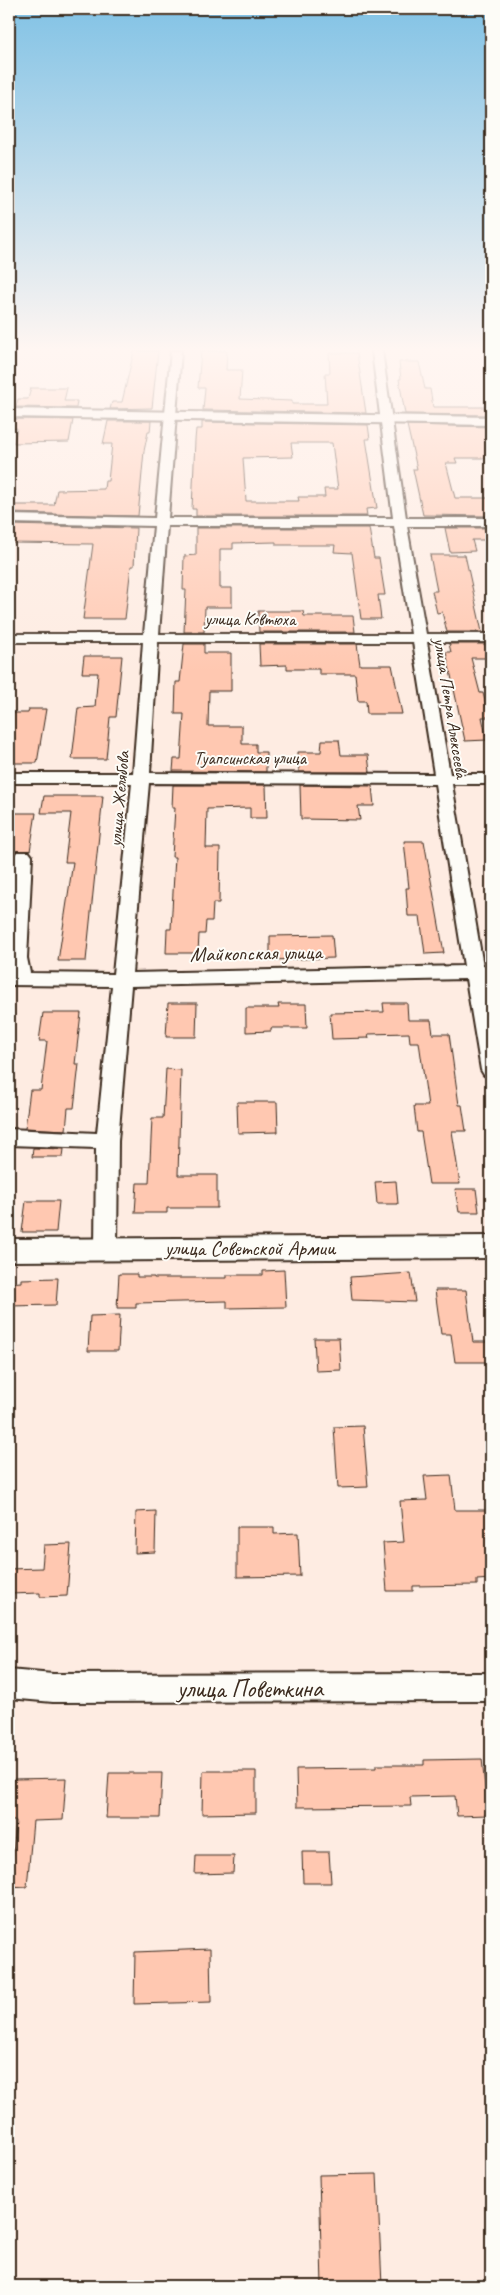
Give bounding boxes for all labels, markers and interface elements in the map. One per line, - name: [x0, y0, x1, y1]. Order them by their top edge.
- street label: улица Ковтюха: [204, 608, 297, 630]
- street label: улица Петра Алексеева: [429, 635, 473, 781]
- street label: Туапсинская улица: [194, 747, 308, 769]
- street label: улица Желябова: [104, 749, 134, 849]
- street label: Майкопская улица: [190, 939, 325, 967]
- street label: улица Советской Армии: [163, 1235, 337, 1261]
- street label: улица Поветкина: [175, 1673, 325, 1705]

